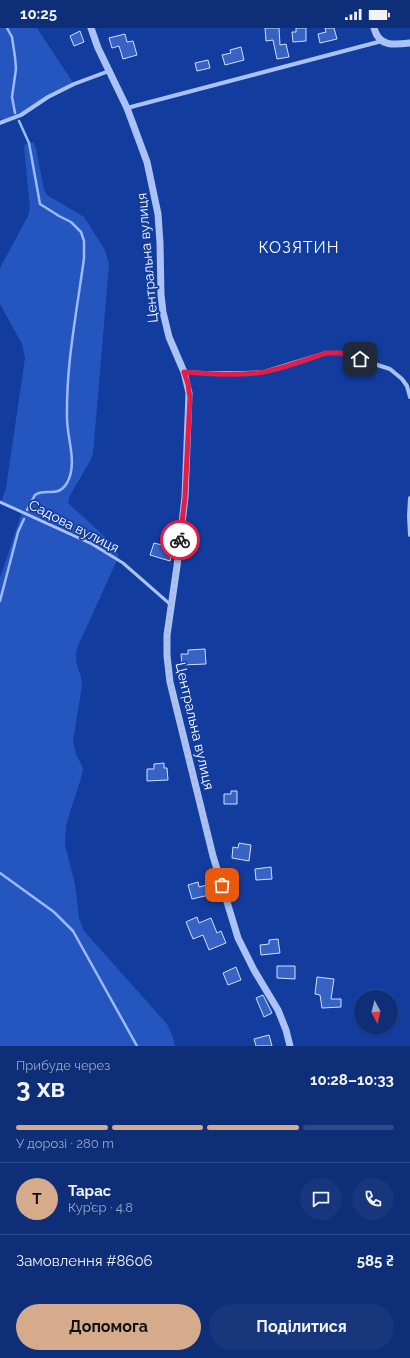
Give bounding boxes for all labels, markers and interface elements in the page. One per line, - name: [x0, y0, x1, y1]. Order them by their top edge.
- text: 10:25: [20, 5, 57, 23]
- street label: Центральна вулиця: [133, 192, 161, 324]
- district label: КОЗЯТИН: [258, 238, 340, 257]
- pin: [343, 342, 377, 376]
- icon: home: [349, 348, 371, 370]
- street label: Садова вулиця: [26, 496, 122, 556]
- courier: [160, 520, 200, 560]
- icon: bike: [169, 529, 191, 551]
- street label: Центральна вулиця: [173, 661, 217, 791]
- pin: [205, 868, 239, 902]
- icon: bag: [211, 874, 233, 896]
- north arrow: [354, 990, 398, 1034]
- map controls: [354, 990, 398, 1034]
- text: Прибуде через: [16, 1058, 110, 1073]
- text: 10:28–10:33: [310, 1071, 394, 1089]
- text: 3 хв: [16, 1073, 65, 1103]
- text: У дорозі · 280 m: [16, 1136, 114, 1151]
- button: chat: [300, 1178, 342, 1220]
- button: phone: [352, 1178, 394, 1220]
- text: Тарас: [68, 1182, 111, 1200]
- text: Т: [32, 1190, 42, 1208]
- text: Кур’єр · 4.8: [68, 1200, 133, 1215]
- text: Замовлення #8606: [16, 1252, 153, 1270]
- text: 585 ₴: [357, 1252, 394, 1270]
- button: Допомога: [16, 1304, 201, 1350]
- button: Поділитися: [209, 1304, 394, 1350]

